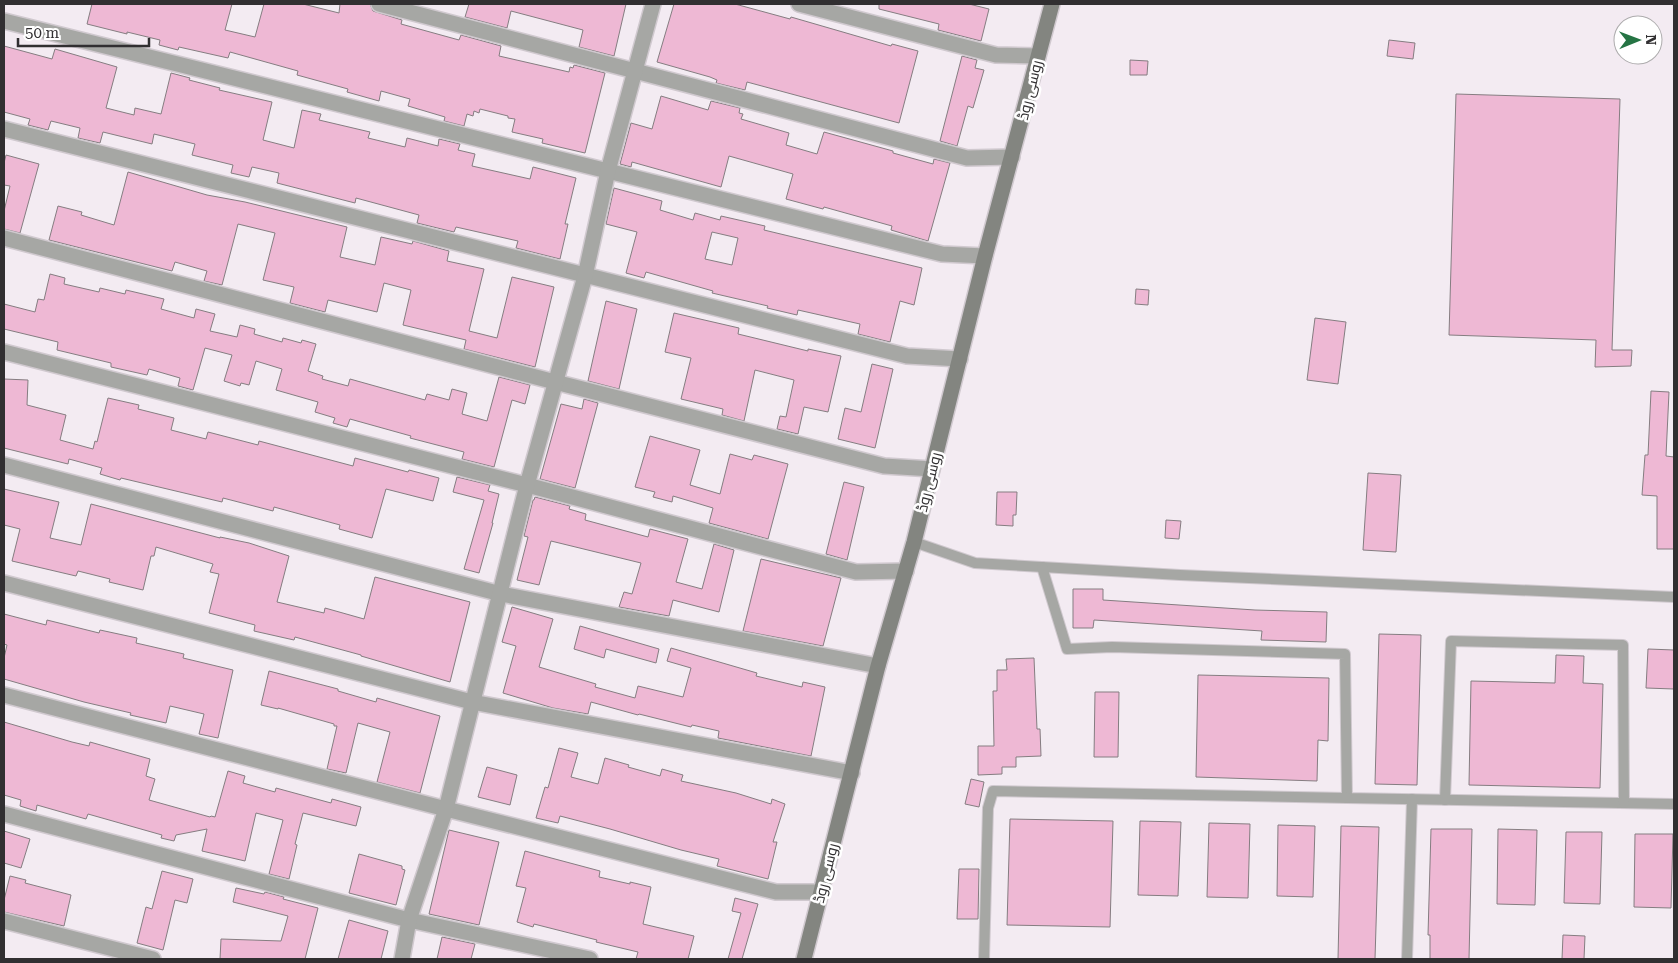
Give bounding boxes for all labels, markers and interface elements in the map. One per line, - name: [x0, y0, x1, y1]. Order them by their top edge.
- scale bar: [18, 15, 149, 47]
- north arrow: [1613, 15, 1663, 65]
- text: 50 m: [25, 24, 60, 42]
- text: N: [1643, 34, 1659, 46]
- street label: روسی روڈ: [1014, 58, 1047, 122]
- street label: روسی روڈ: [913, 450, 946, 514]
- street label: روسی روڈ: [810, 841, 843, 905]

